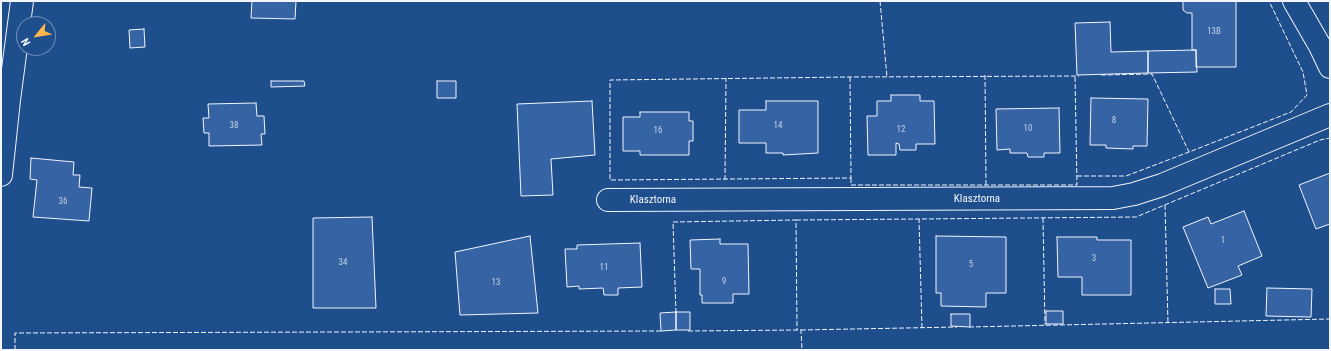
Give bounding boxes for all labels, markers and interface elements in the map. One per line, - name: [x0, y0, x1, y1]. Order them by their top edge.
- north arrow: [16, 16, 56, 56]
- house number: 13B: [1207, 27, 1221, 37]
- text: N: [19, 36, 33, 48]
- house number: 8: [1112, 116, 1116, 126]
- house number: 38: [230, 121, 238, 131]
- house number: 14: [774, 121, 782, 131]
- house number: 10: [1024, 124, 1032, 134]
- house number: 12: [897, 125, 905, 135]
- house number: 16: [654, 126, 662, 136]
- street label: Klasztorna: [954, 192, 1000, 206]
- street label: Klasztorna: [630, 193, 676, 207]
- house number: 36: [59, 197, 67, 207]
- house number: 1: [1221, 236, 1225, 246]
- house number: 3: [1092, 254, 1096, 264]
- house number: 34: [339, 258, 347, 268]
- house number: 5: [969, 260, 973, 270]
- house number: 11: [600, 263, 608, 273]
- house number: 9: [722, 277, 726, 287]
- house number: 13: [492, 278, 500, 288]

